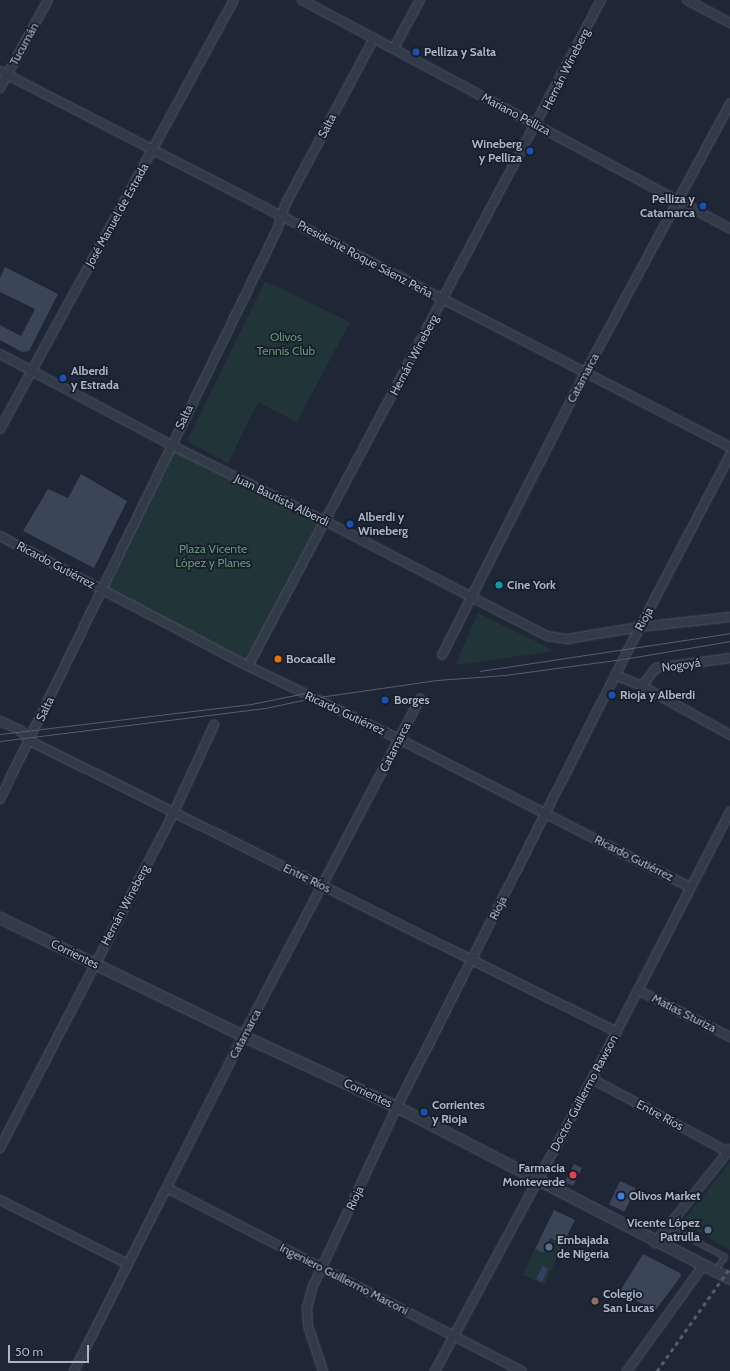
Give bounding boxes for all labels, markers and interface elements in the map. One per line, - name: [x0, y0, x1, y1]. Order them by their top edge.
- street label: Tucumán: [6, 20, 42, 68]
- street label: Hernán Wineberg: [539, 26, 593, 112]
- place label: Pelliza y Salta: [424, 45, 496, 59]
- marker: Pelliza y Salta: [411, 47, 421, 57]
- street label: Mariano Pelliza: [479, 90, 553, 138]
- street label: Salta: [315, 111, 339, 141]
- place label: Wineberg y Pelliza: [472, 137, 522, 165]
- marker: Wineberg y Pelliza: [525, 146, 535, 156]
- street label: José Manuel de Estrada: [82, 161, 152, 269]
- place label: Pelliza y Catamarca: [640, 192, 695, 220]
- marker: Pelliza y Catamarca: [698, 201, 708, 211]
- street label: Presidente Roque Sáenz Peña: [295, 217, 435, 301]
- street label: Hernán Wineberg: [387, 312, 441, 398]
- park label: Olivos Tennis Club: [257, 330, 315, 358]
- street label: Catamarca: [564, 351, 602, 405]
- place label: Alberdi y Estrada: [71, 364, 119, 392]
- marker: Alberdi y Estrada: [58, 373, 68, 383]
- street label: Salta: [172, 402, 196, 432]
- street label: Juan Bautista Alberdi: [232, 471, 332, 529]
- place label: Alberdi y Wineberg: [358, 510, 408, 538]
- marker: Alberdi y Wineberg: [345, 519, 355, 529]
- street label: Ricardo Gutiérrez: [14, 538, 98, 592]
- park label: Plaza Vicente López y Planes: [175, 542, 251, 570]
- place label: Cine York: [507, 578, 556, 592]
- marker: Cine York: [494, 580, 504, 590]
- street label: Rioja: [632, 605, 656, 633]
- place label: Bocacalle: [286, 652, 336, 666]
- marker: Bocacalle: [273, 654, 283, 664]
- street label: Nogoyá: [661, 655, 701, 675]
- street label: Ricardo Gutiérrez: [303, 688, 387, 738]
- place label: Rioja y Alberdi: [620, 688, 695, 702]
- marker: Rioja y Alberdi: [607, 690, 617, 700]
- place label: Borges: [394, 693, 429, 707]
- street label: Salta: [33, 694, 57, 724]
- marker: Borges: [379, 694, 391, 706]
- street label: Catamarca: [376, 720, 414, 774]
- street label: Ricardo Gutiérrez: [592, 832, 676, 884]
- street label: Entre Ríos: [281, 860, 333, 896]
- street label: Hernán Wineberg: [98, 862, 152, 948]
- street label: Rioja: [486, 894, 510, 922]
- street label: Corrientes: [49, 936, 101, 972]
- street label: Matías Sturiza: [649, 991, 719, 1035]
- street label: Catamarca: [226, 1007, 264, 1061]
- street label: Doctor Guillermo Rawson: [547, 1032, 621, 1154]
- street label: Corrientes: [341, 1076, 395, 1110]
- street label: Entre Ríos: [634, 1097, 686, 1133]
- place label: Corrientes y Rioja: [432, 1098, 485, 1126]
- marker: Corrientes y Rioja: [419, 1107, 429, 1117]
- place label: Farmacia Monteverde: [503, 1161, 565, 1189]
- marker: Farmacia Monteverde: [568, 1170, 578, 1180]
- street label: Rioja: [343, 1184, 367, 1212]
- place label: Olivos Market: [629, 1189, 700, 1203]
- marker: Olivos Market: [616, 1191, 626, 1201]
- place label: Vicente López Patrulla: [627, 1216, 700, 1244]
- marker: Vicente López Patrulla: [703, 1225, 713, 1235]
- place label: Embajada de Nigeria: [557, 1233, 609, 1261]
- street label: Ingeniero Guillermo Marconi: [277, 1240, 411, 1318]
- marker: Embajada de Nigeria: [544, 1242, 554, 1252]
- place label: Colegio San Lucas: [603, 1287, 654, 1315]
- marker: Colegio San Lucas: [590, 1296, 600, 1306]
- scale bar: [10, 1337, 91, 1363]
- text: 50 m: [15, 1344, 43, 1359]

